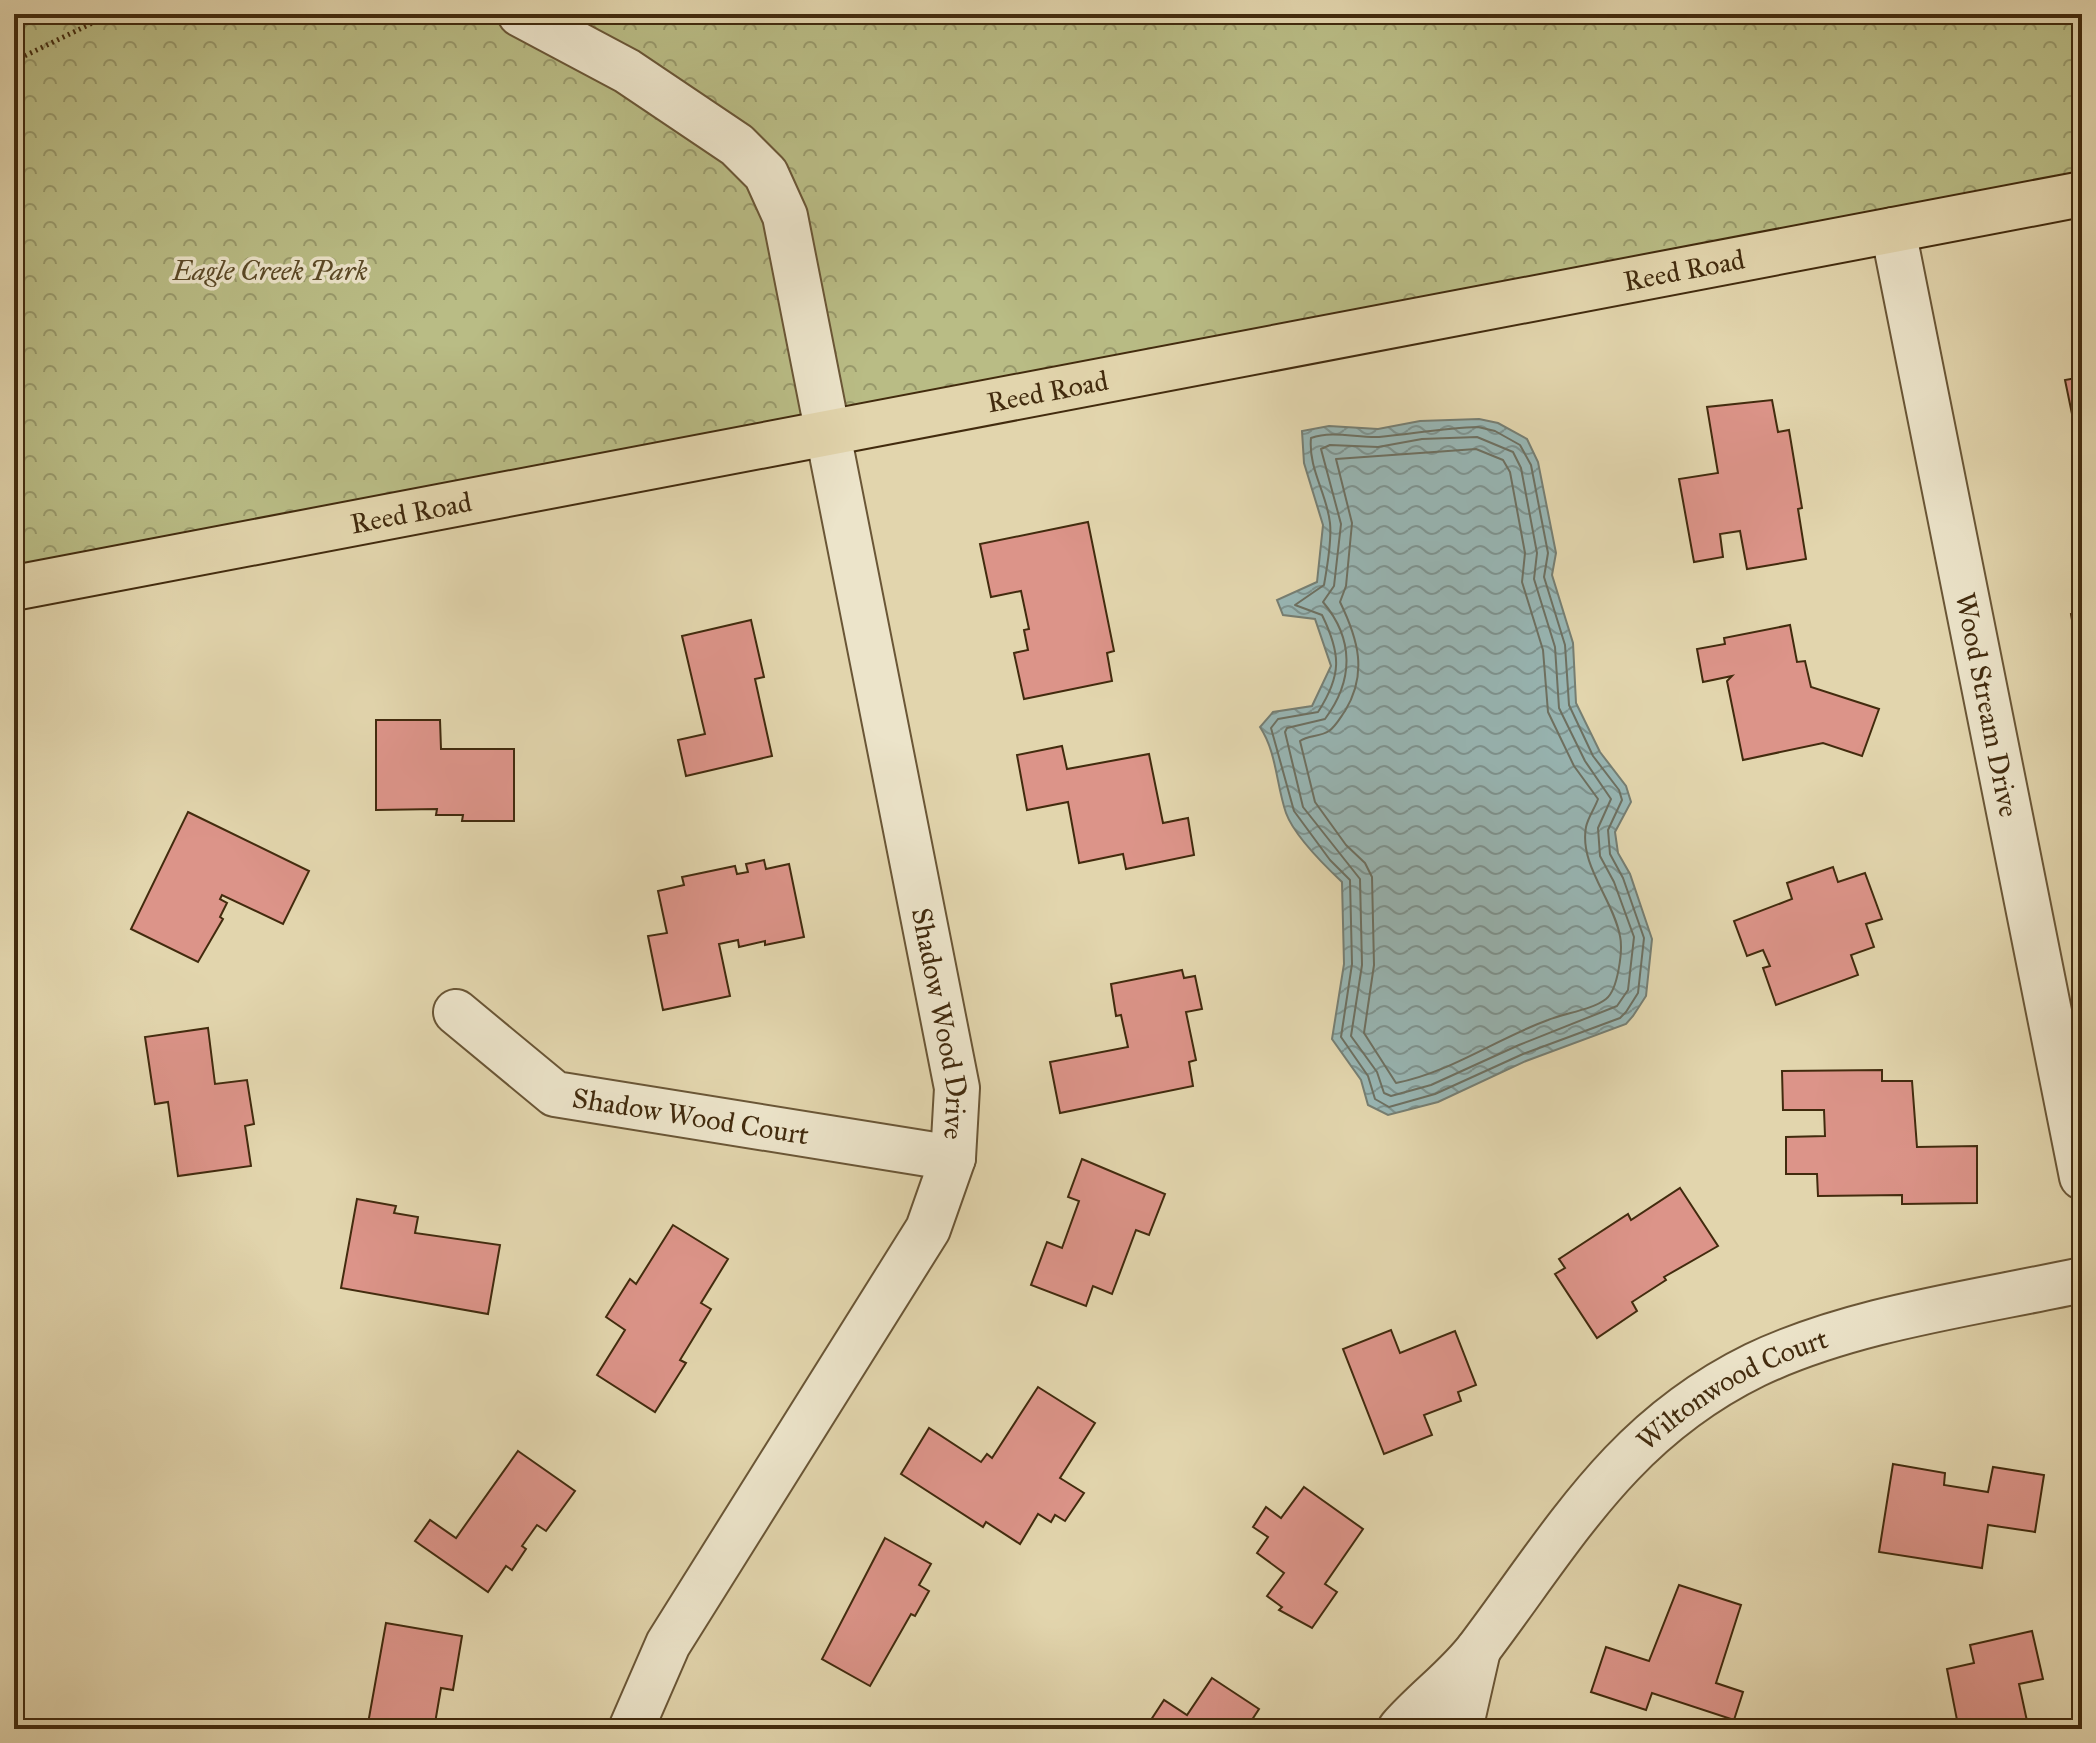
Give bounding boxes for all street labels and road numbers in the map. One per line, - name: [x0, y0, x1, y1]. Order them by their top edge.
- street label: Reed Road: [1620, 241, 1747, 299]
- street label: Reed Road: [984, 362, 1111, 420]
- street label: Reed Road: [347, 484, 474, 541]
- street label: Wood Stream Drive: [1948, 589, 2027, 820]
- street label: Shadow Wood Drive: [904, 905, 976, 1141]
- street label: Shadow Wood Court: [570, 1080, 812, 1152]
- street label: Wiltonwood Court: [1629, 1320, 1832, 1457]

